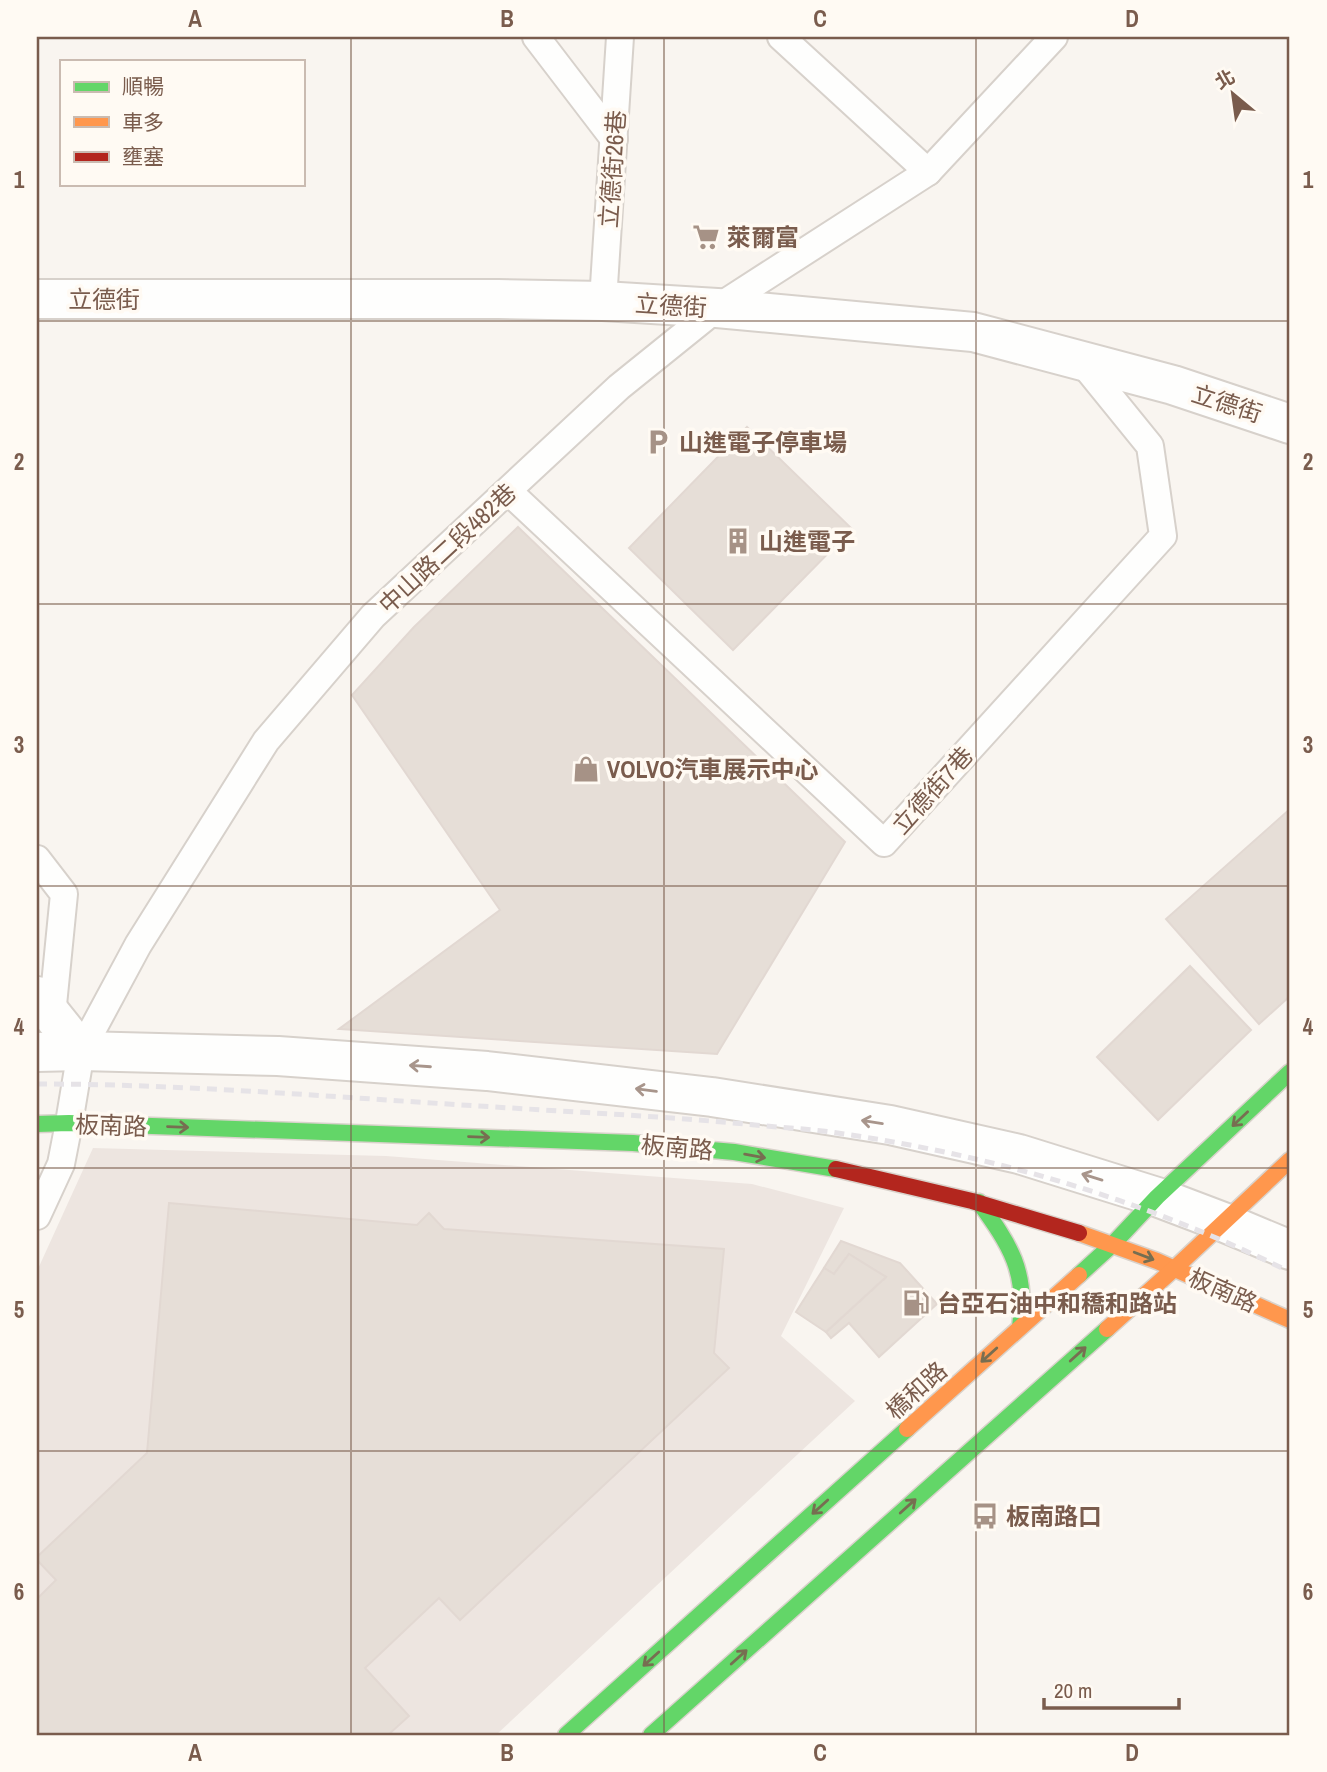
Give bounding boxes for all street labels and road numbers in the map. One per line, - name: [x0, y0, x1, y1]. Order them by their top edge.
- street label: 立德街26巷: [592, 109, 632, 229]
- street label: 立德街: [68, 283, 140, 315]
- street label: 立德街: [634, 287, 708, 323]
- street label: 立德街: [1188, 377, 1266, 429]
- street label: 中山路二段482巷: [371, 476, 523, 620]
- street label: 立德街7巷: [884, 740, 980, 840]
- street label: 板南路: [74, 1108, 148, 1142]
- street label: 板南路: [640, 1128, 714, 1166]
- street label: 板南路: [1184, 1261, 1262, 1319]
- street label: 橋和路: [879, 1354, 953, 1426]

